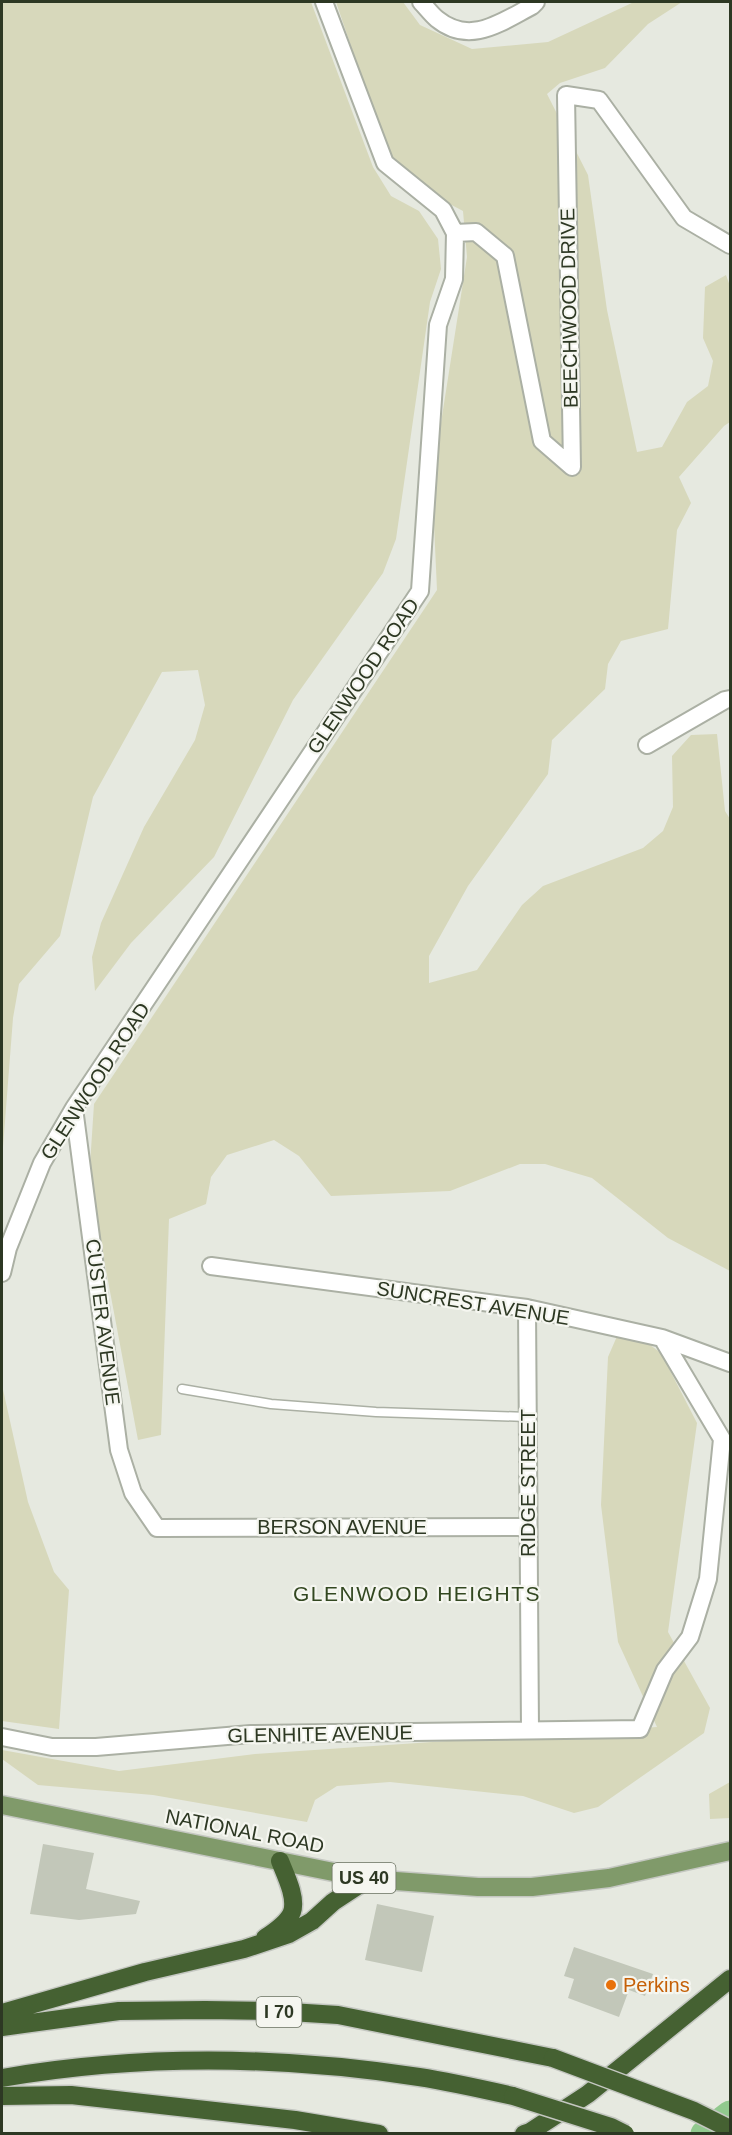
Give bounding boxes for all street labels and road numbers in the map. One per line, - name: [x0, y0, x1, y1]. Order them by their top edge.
- street label: BEECHWOOD DRIVE: [556, 208, 582, 408]
- street label: GLENWOOD ROAD: [303, 594, 423, 758]
- street label: GLENWOOD ROAD: [36, 999, 154, 1163]
- street label: CUSTER AVENUE: [82, 1238, 124, 1406]
- street label: SUNCREST AVENUE: [375, 1277, 571, 1329]
- street label: RIDGE STREET: [517, 1409, 539, 1557]
- street label: BERSON AVENUE: [257, 1516, 427, 1538]
- street label: GLENHITE AVENUE: [227, 1721, 413, 1747]
- street label: NATIONAL ROAD: [164, 1805, 326, 1857]
- road number: US 40: [332, 1863, 395, 1893]
- road number: I 70: [256, 1997, 302, 2027]

